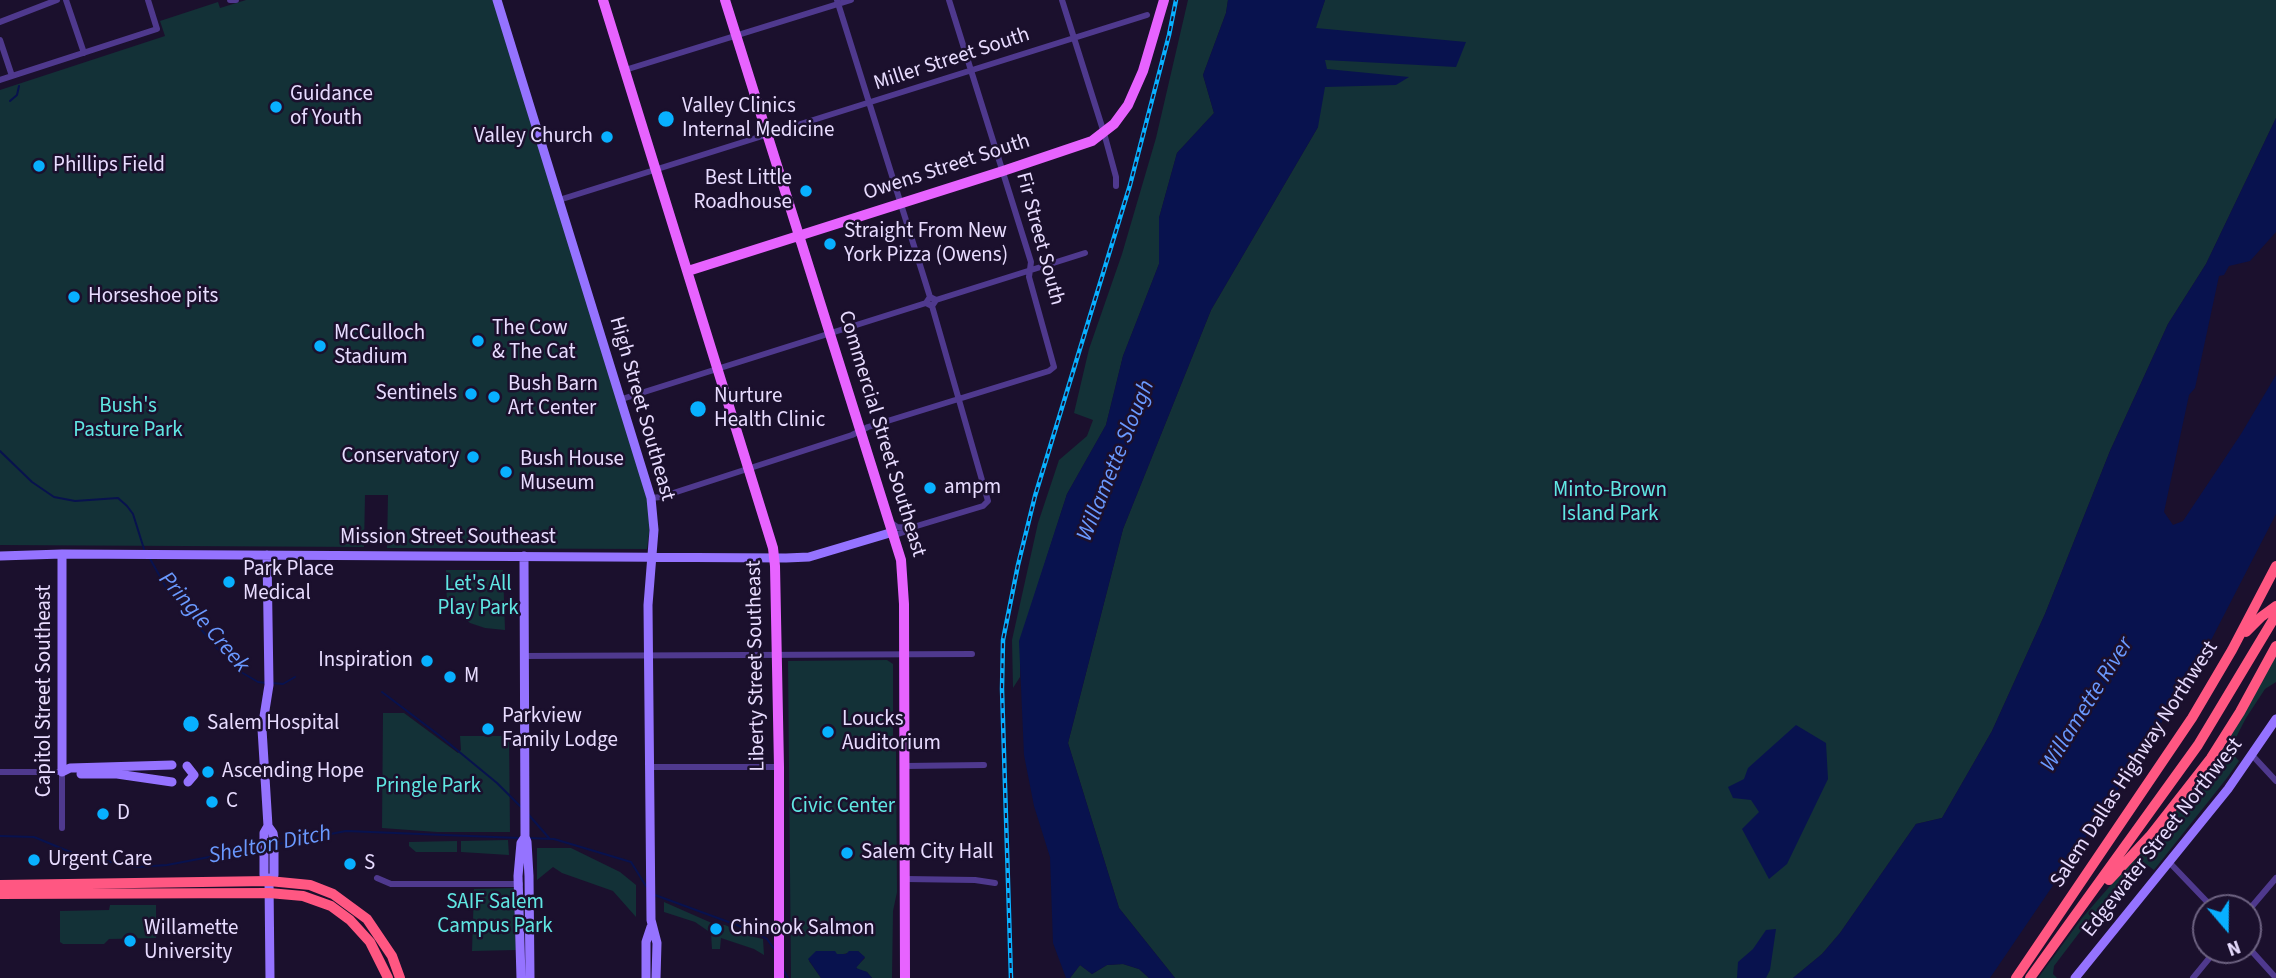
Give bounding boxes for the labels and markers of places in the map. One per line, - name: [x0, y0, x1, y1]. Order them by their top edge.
- place label: Guidance of Youth: [290, 82, 373, 132]
- place label: Valley Clinics Internal Medicine: [682, 94, 834, 144]
- marker: Guidance of Youth: [268, 99, 284, 115]
- marker: Valley Clinics Internal Medicine: [656, 109, 676, 129]
- place label: Valley Church: [474, 124, 593, 150]
- marker: Valley Church: [599, 129, 615, 145]
- place label: Phillips Field: [53, 153, 165, 179]
- marker: Phillips Field: [31, 158, 47, 174]
- place label: Best Little Roadhouse: [693, 166, 792, 216]
- marker: Best Little Roadhouse: [798, 183, 814, 199]
- place label: Straight From New York Pizza (Owens): [844, 219, 1008, 269]
- marker: Straight From New York Pizza (Owens): [822, 236, 838, 252]
- place label: Horseshoe pits: [88, 284, 218, 310]
- marker: Horseshoe pits: [66, 289, 82, 305]
- place label: The Cow & The Cat: [492, 316, 576, 366]
- place label: McCulloch Stadium: [334, 321, 425, 371]
- marker: The Cow & The Cat: [470, 333, 486, 349]
- marker: McCulloch Stadium: [312, 338, 328, 354]
- place label: Bush Barn Art Center: [508, 372, 598, 422]
- place label: Sentinels: [376, 381, 457, 407]
- place label: Nurture Health Clinic: [714, 384, 825, 434]
- marker: Sentinels: [463, 386, 479, 402]
- marker: Bush Barn Art Center: [486, 389, 502, 405]
- marker: Nurture Health Clinic: [688, 399, 708, 419]
- place label: Conservatory: [342, 444, 459, 470]
- place label: Bush House Museum: [520, 447, 624, 497]
- marker: Conservatory: [465, 449, 481, 465]
- marker: Bush House Museum: [498, 464, 514, 480]
- place label: ampm: [944, 475, 1001, 501]
- marker: ampm: [922, 480, 938, 496]
- place label: Park Place Medical: [243, 557, 334, 607]
- marker: Park Place Medical: [221, 574, 237, 590]
- place label: Inspiration: [318, 648, 413, 674]
- marker: Inspiration: [419, 653, 435, 669]
- place label: M: [464, 664, 479, 690]
- marker: M: [442, 669, 458, 685]
- place label: Parkview Family Lodge: [502, 704, 618, 754]
- place label: Loucks Auditorium: [842, 707, 941, 757]
- place label: Salem Hospital: [207, 711, 339, 737]
- marker: Salem Hospital: [181, 714, 201, 734]
- marker: Parkview Family Lodge: [480, 721, 496, 737]
- marker: Loucks Auditorium: [820, 724, 836, 740]
- place label: Ascending Hope: [222, 759, 364, 785]
- marker: Ascending Hope: [200, 764, 216, 780]
- place label: C: [226, 789, 238, 815]
- marker: C: [204, 794, 220, 810]
- place label: D: [117, 801, 130, 827]
- marker: D: [95, 806, 111, 822]
- place label: Salem City Hall: [861, 840, 993, 866]
- marker: Salem City Hall: [839, 845, 855, 861]
- place label: Urgent Care: [48, 847, 152, 873]
- place label: S: [364, 851, 375, 877]
- marker: Urgent Care: [26, 852, 42, 868]
- marker: S: [342, 856, 358, 872]
- place label: Willamette University: [144, 916, 238, 966]
- place label: Chinook Salmon: [730, 916, 875, 942]
- marker: Chinook Salmon: [708, 921, 724, 937]
- marker: Willamette University: [122, 933, 138, 949]

